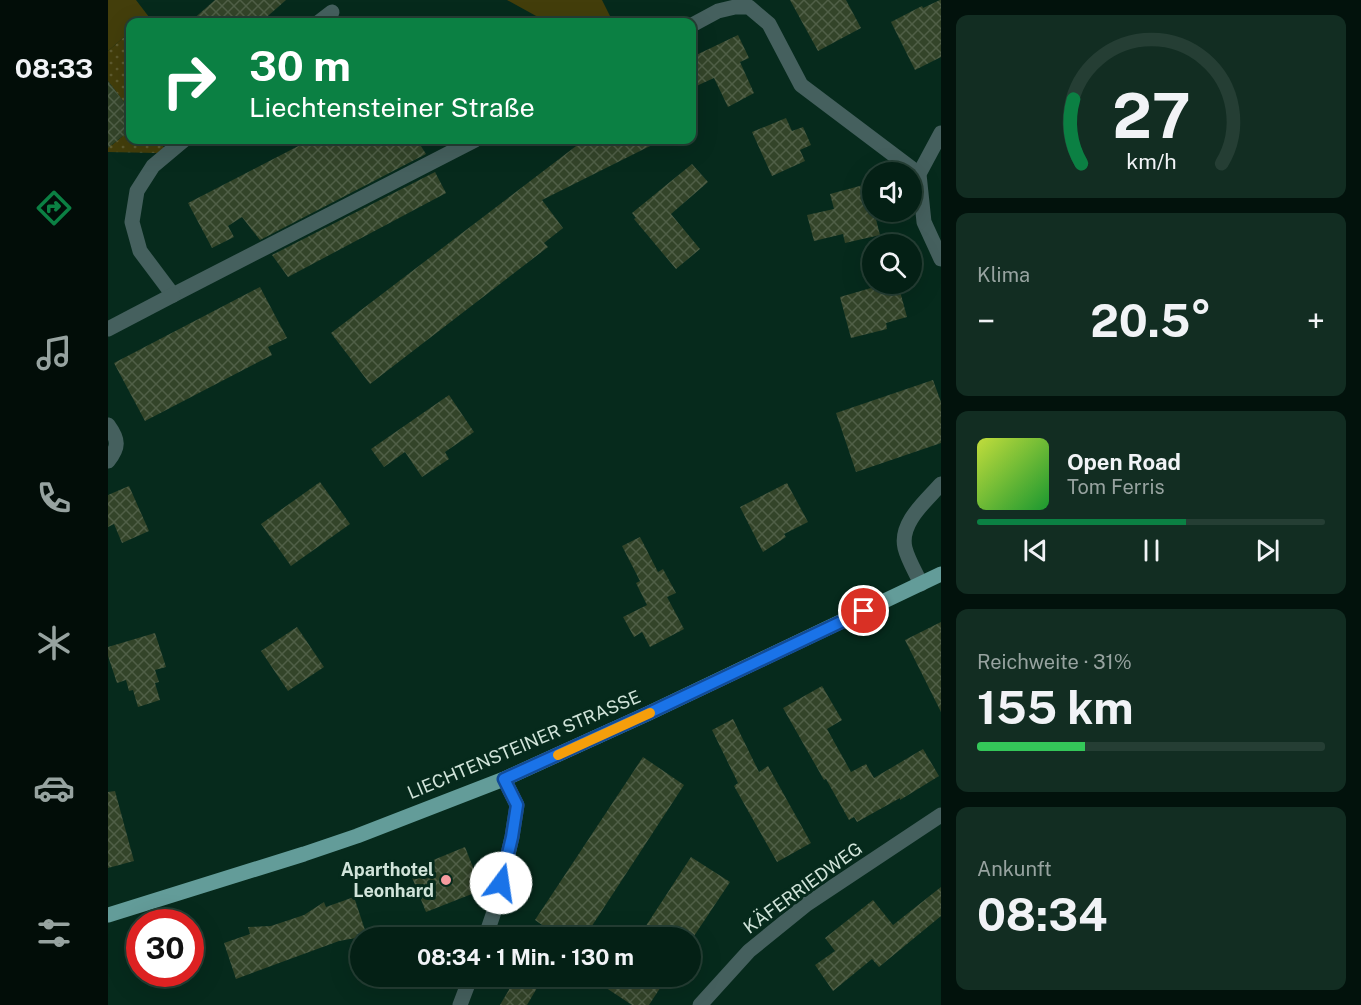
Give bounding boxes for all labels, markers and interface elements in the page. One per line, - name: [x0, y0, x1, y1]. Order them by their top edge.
- text: 30 m: [249, 41, 351, 90]
- icon: right: [150, 42, 228, 120]
- text: 08:33: [15, 52, 93, 84]
- text: 27: [1112, 79, 1190, 152]
- text: Liechtensteiner Straße: [249, 91, 535, 123]
- text: km/h: [1126, 149, 1176, 174]
- map controls: [862, 162, 922, 294]
- button: sound: [862, 162, 922, 222]
- icon: directions: [33, 187, 75, 229]
- button: search: [862, 234, 922, 294]
- text: Klima: [977, 263, 1030, 287]
- text: 20.5°: [1090, 294, 1212, 347]
- text: −: [977, 302, 995, 340]
- text: +: [1307, 302, 1325, 340]
- icon: music: [33, 332, 75, 374]
- text: Open Road: [1067, 449, 1181, 475]
- text: Tom Ferris: [1067, 475, 1165, 499]
- icon: phone: [33, 477, 75, 519]
- icon: previous: [1019, 534, 1052, 567]
- icon: pause: [1135, 534, 1168, 567]
- icon: next: [1251, 534, 1284, 567]
- pin: [838, 585, 889, 636]
- icon: arrive: [847, 594, 880, 627]
- icon: climate: [33, 622, 75, 664]
- text: Reichweite · 31%: [977, 650, 1132, 674]
- text: 155 km: [977, 681, 1134, 734]
- street label: LIECHTENSTEINER STRASSE: [404, 686, 644, 803]
- icon: car: [33, 767, 75, 809]
- street label: KÄFERRIEDWEG: [739, 837, 866, 938]
- position arrow: [469, 851, 533, 915]
- text: Ankunft: [977, 857, 1052, 881]
- place label: Aparthotel Leonhard: [341, 859, 434, 901]
- marker: Aparthotel Leonhard: [439, 873, 453, 887]
- text: 08:34: [977, 888, 1107, 941]
- speed limit sign: 30: [126, 909, 204, 987]
- icon: filters: [33, 912, 75, 954]
- text: 08:34 · 1 Min. · 130 m: [417, 944, 634, 970]

